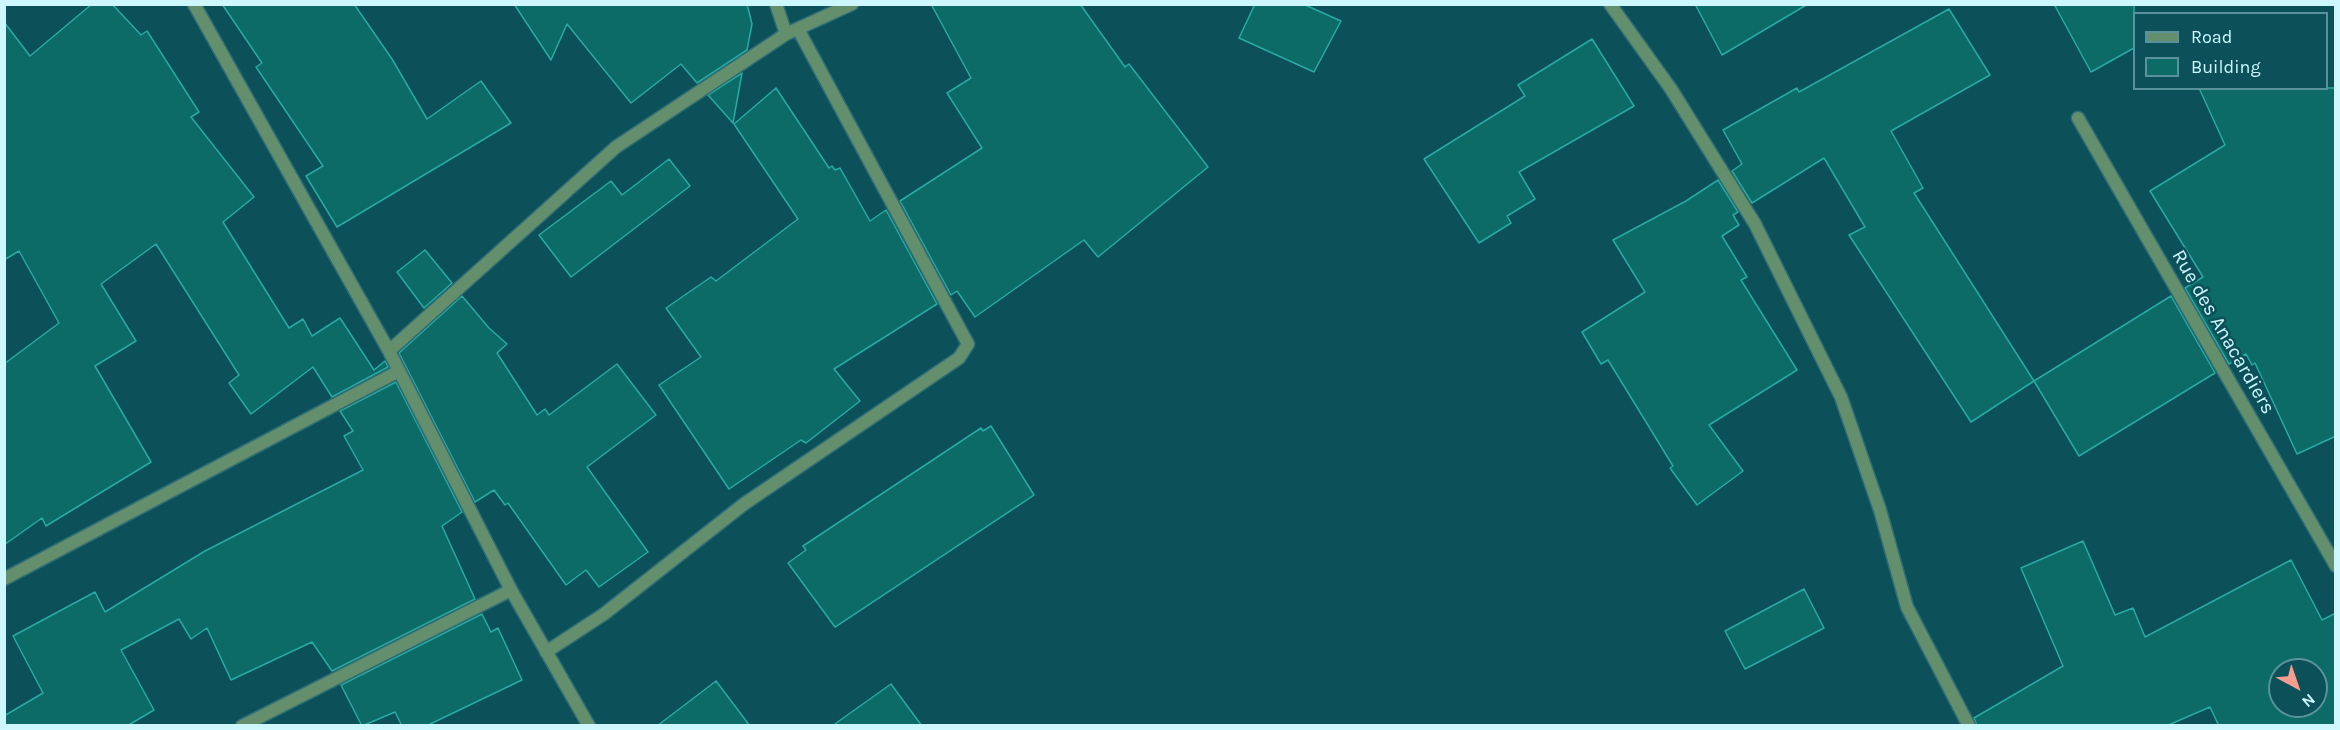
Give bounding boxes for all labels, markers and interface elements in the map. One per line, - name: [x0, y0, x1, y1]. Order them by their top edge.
- legend: [2133, 12, 2328, 90]
- text: Road: [2191, 26, 2232, 48]
- text: Building: [2191, 56, 2261, 78]
- street label: Rue des Anacardiers: [2166, 246, 2280, 418]
- north arrow: [2268, 658, 2328, 718]
- text: N: [2298, 690, 2319, 712]

